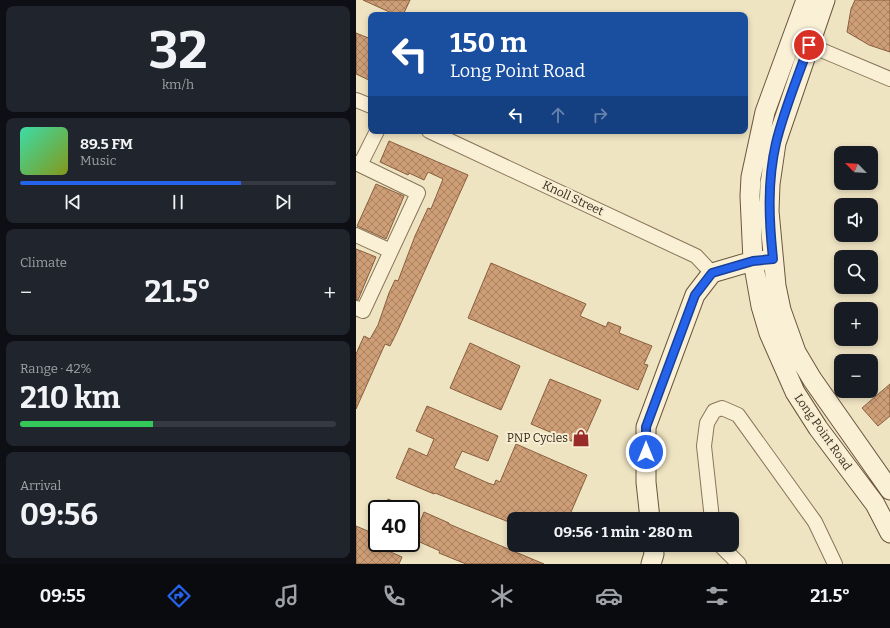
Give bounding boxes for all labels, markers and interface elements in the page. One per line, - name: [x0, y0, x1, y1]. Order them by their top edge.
- text: 32: [148, 19, 208, 82]
- text: 150 m: [450, 26, 527, 59]
- icon: left: [384, 28, 436, 80]
- pin: [792, 28, 826, 62]
- icon: arrive: [798, 34, 820, 56]
- text: Long Point Road: [450, 60, 585, 82]
- text: km/h: [162, 77, 194, 92]
- icon: left: [505, 104, 527, 126]
- icon: ahead: [547, 104, 569, 126]
- icon: right: [589, 104, 611, 126]
- text: 89.5 FM: [80, 135, 133, 153]
- north arrow: [834, 146, 878, 190]
- map controls: [834, 146, 878, 398]
- text: Music: [80, 153, 116, 168]
- street label: Knoll Street: [540, 178, 606, 219]
- icon: previous: [62, 191, 84, 213]
- icon: pause: [167, 191, 189, 213]
- icon: next: [272, 191, 294, 213]
- button: sound: [834, 198, 878, 242]
- button: search: [834, 250, 878, 294]
- text: Climate: [20, 255, 67, 270]
- text: 21.5°: [145, 274, 211, 310]
- text: −: [20, 279, 32, 306]
- text: +: [323, 279, 336, 306]
- button: +: [834, 302, 878, 346]
- button: −: [834, 354, 878, 398]
- text: Range · 42%: [20, 361, 92, 376]
- text: 210 km: [20, 380, 120, 416]
- street label: Long Point Road: [791, 391, 855, 473]
- shop icon: PNP Cycles: [571, 428, 591, 448]
- place label: PNP Cycles: [507, 431, 568, 445]
- position arrow: [625, 431, 667, 473]
- text: Arrival: [20, 478, 61, 493]
- text: 09:56: [20, 497, 98, 533]
- speed limit sign: 40: [368, 500, 420, 552]
- text: 09:56 · 1 min · 280 m: [554, 523, 692, 541]
- icon: directions: [165, 582, 193, 610]
- icon: music: [273, 582, 301, 610]
- icon: phone: [380, 582, 408, 610]
- icon: climate: [488, 582, 516, 610]
- icon: car: [595, 582, 623, 610]
- icon: filters: [703, 582, 731, 610]
- text: 09:55: [40, 585, 86, 607]
- text: 21.5°: [810, 585, 850, 607]

